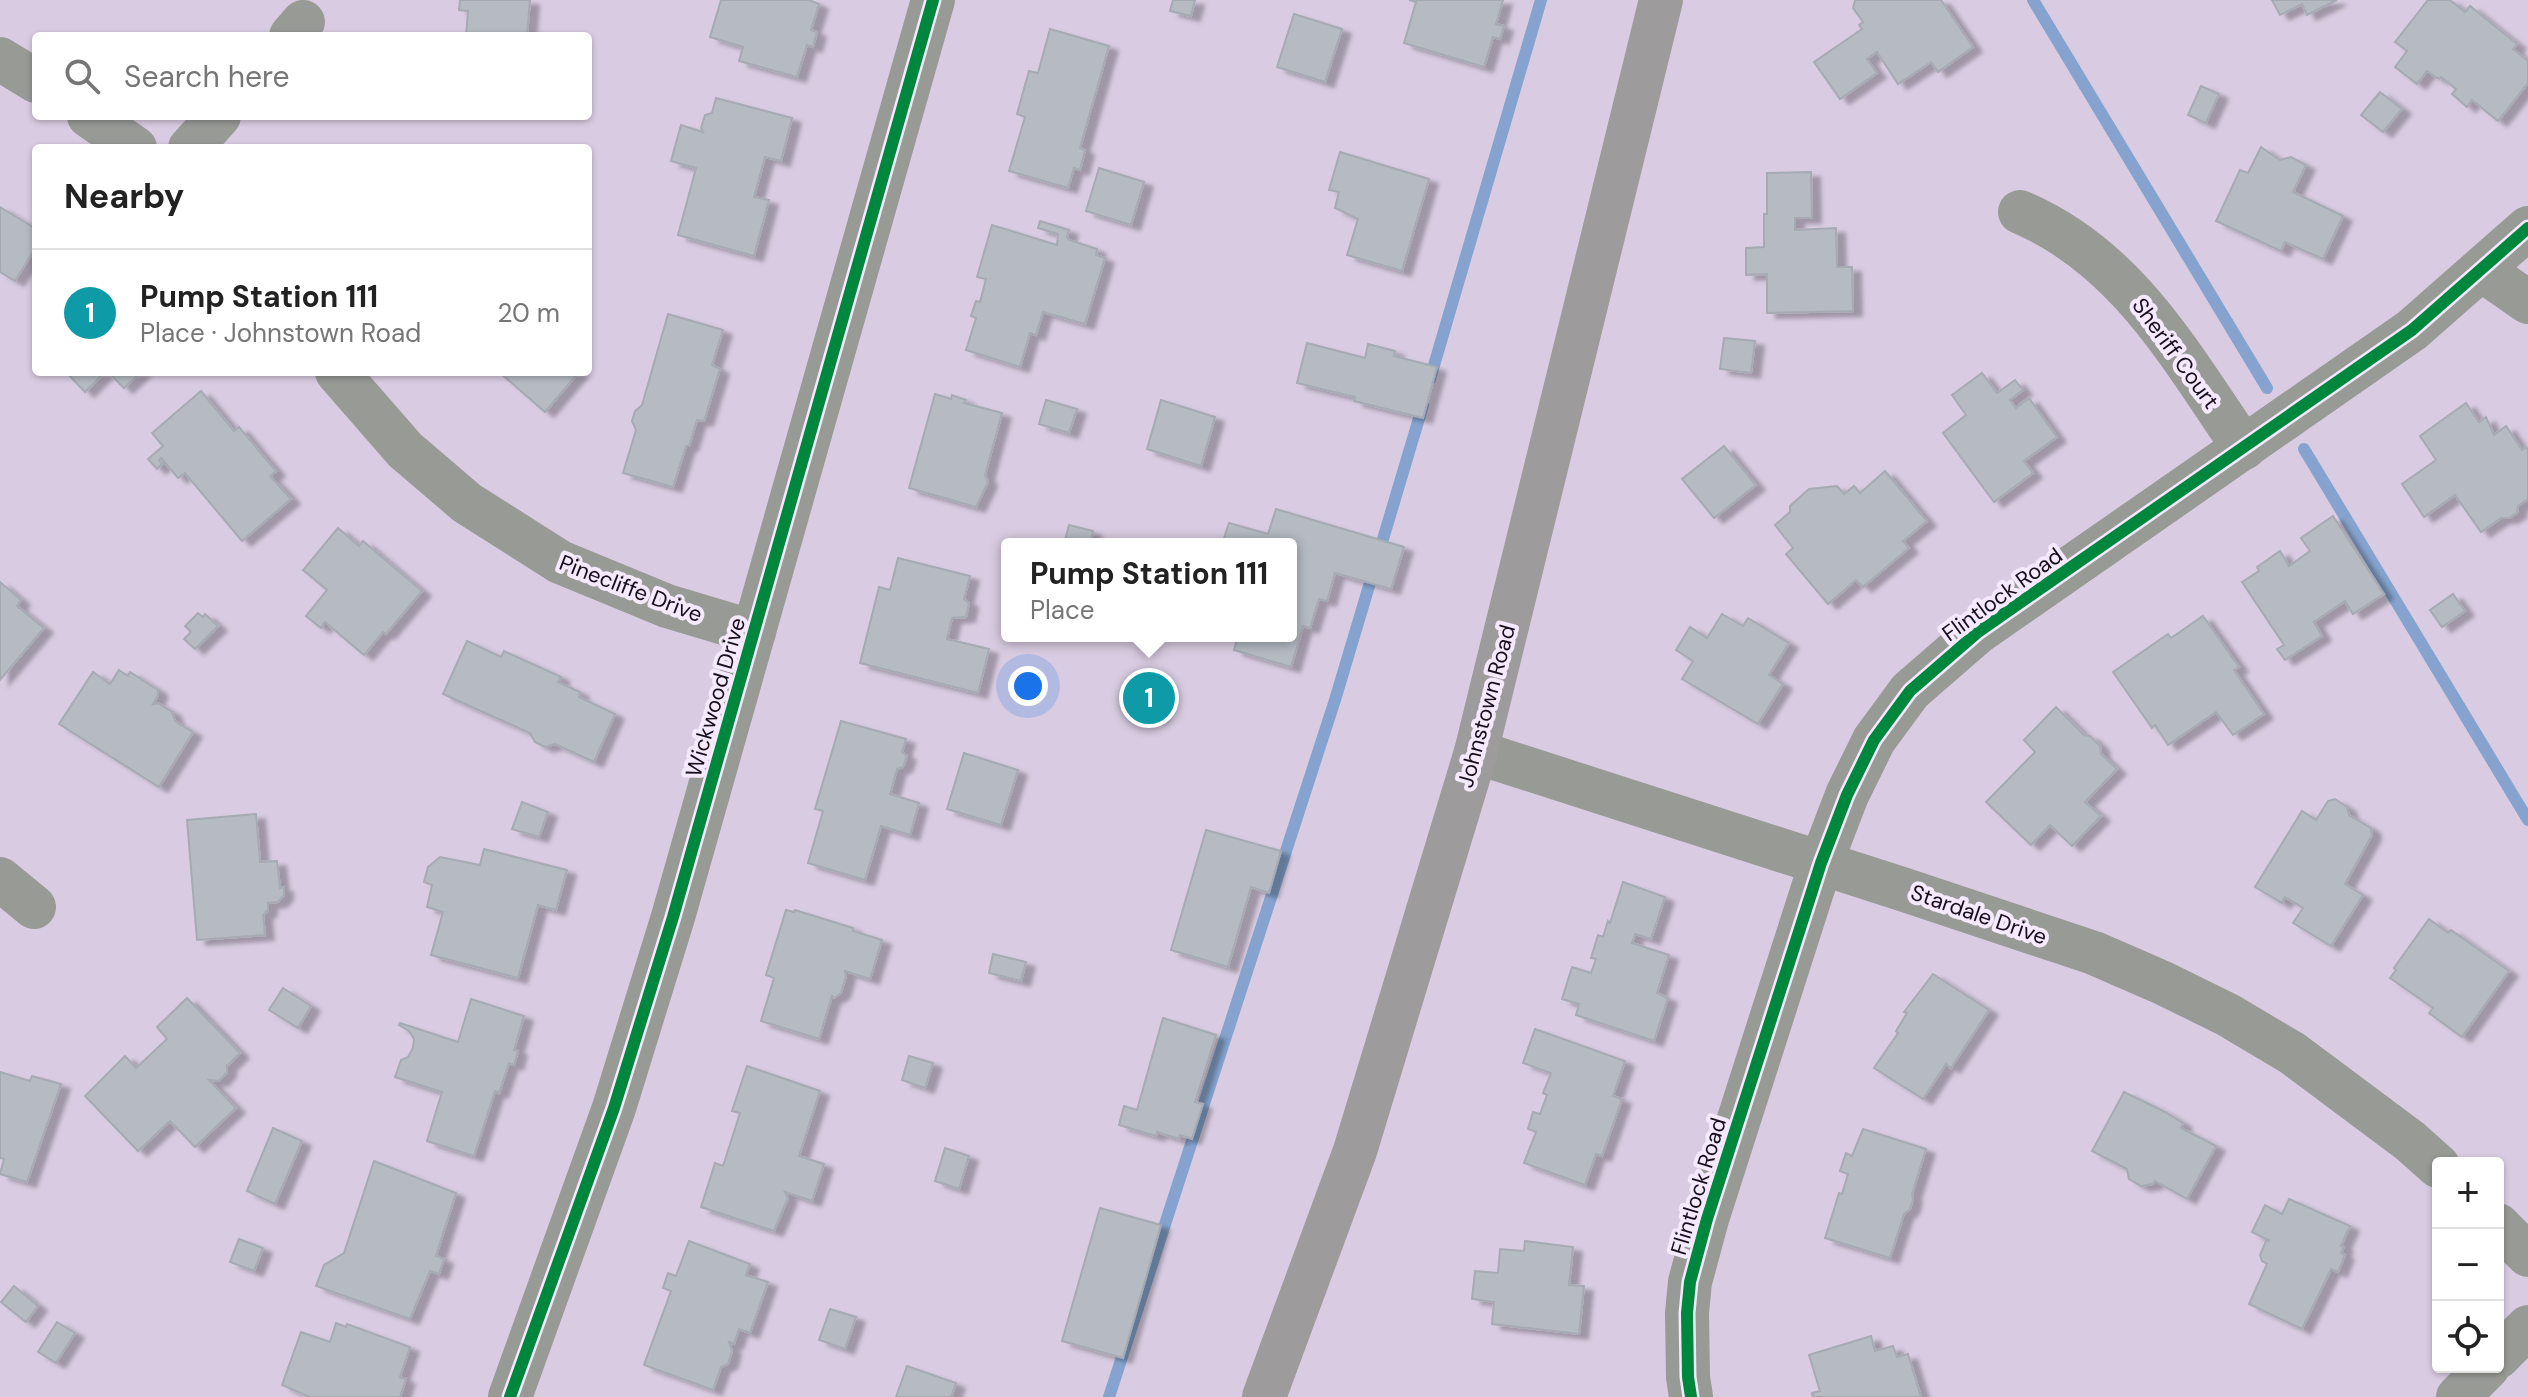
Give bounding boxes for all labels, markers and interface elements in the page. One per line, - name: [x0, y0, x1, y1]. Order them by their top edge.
- search box: [32, 32, 592, 120]
- icon: search: [60, 54, 104, 98]
- text: Search here: [124, 57, 290, 96]
- text: Nearby: [64, 174, 184, 219]
- text: Pump Station 111: [140, 277, 378, 316]
- street label: Sheriff Court: [2126, 292, 2226, 415]
- text: 1: [85, 296, 95, 330]
- text: 20 m: [497, 296, 560, 330]
- text: Place · Johnstown Road: [140, 316, 421, 350]
- popup: [1001, 538, 1297, 642]
- street label: Flintlock Road: [1936, 541, 2068, 648]
- street label: Pinecliffe Drive: [555, 548, 706, 629]
- text: Pump Station 111: [1030, 554, 1268, 593]
- text: Place: [1030, 593, 1095, 627]
- street label: Wickwood Drive: [679, 614, 752, 780]
- street label: Johnstown Road: [1451, 622, 1522, 791]
- your location: [1008, 666, 1048, 706]
- pin: 1: [1123, 668, 1175, 728]
- street label: Stardale Drive: [1907, 878, 2051, 951]
- street label: Flintlock Road: [1664, 1114, 1733, 1258]
- map controls: [2432, 1157, 2504, 1373]
- button: +: [2432, 1157, 2504, 1229]
- button: −: [2432, 1229, 2504, 1301]
- button: locate: [2432, 1301, 2504, 1373]

